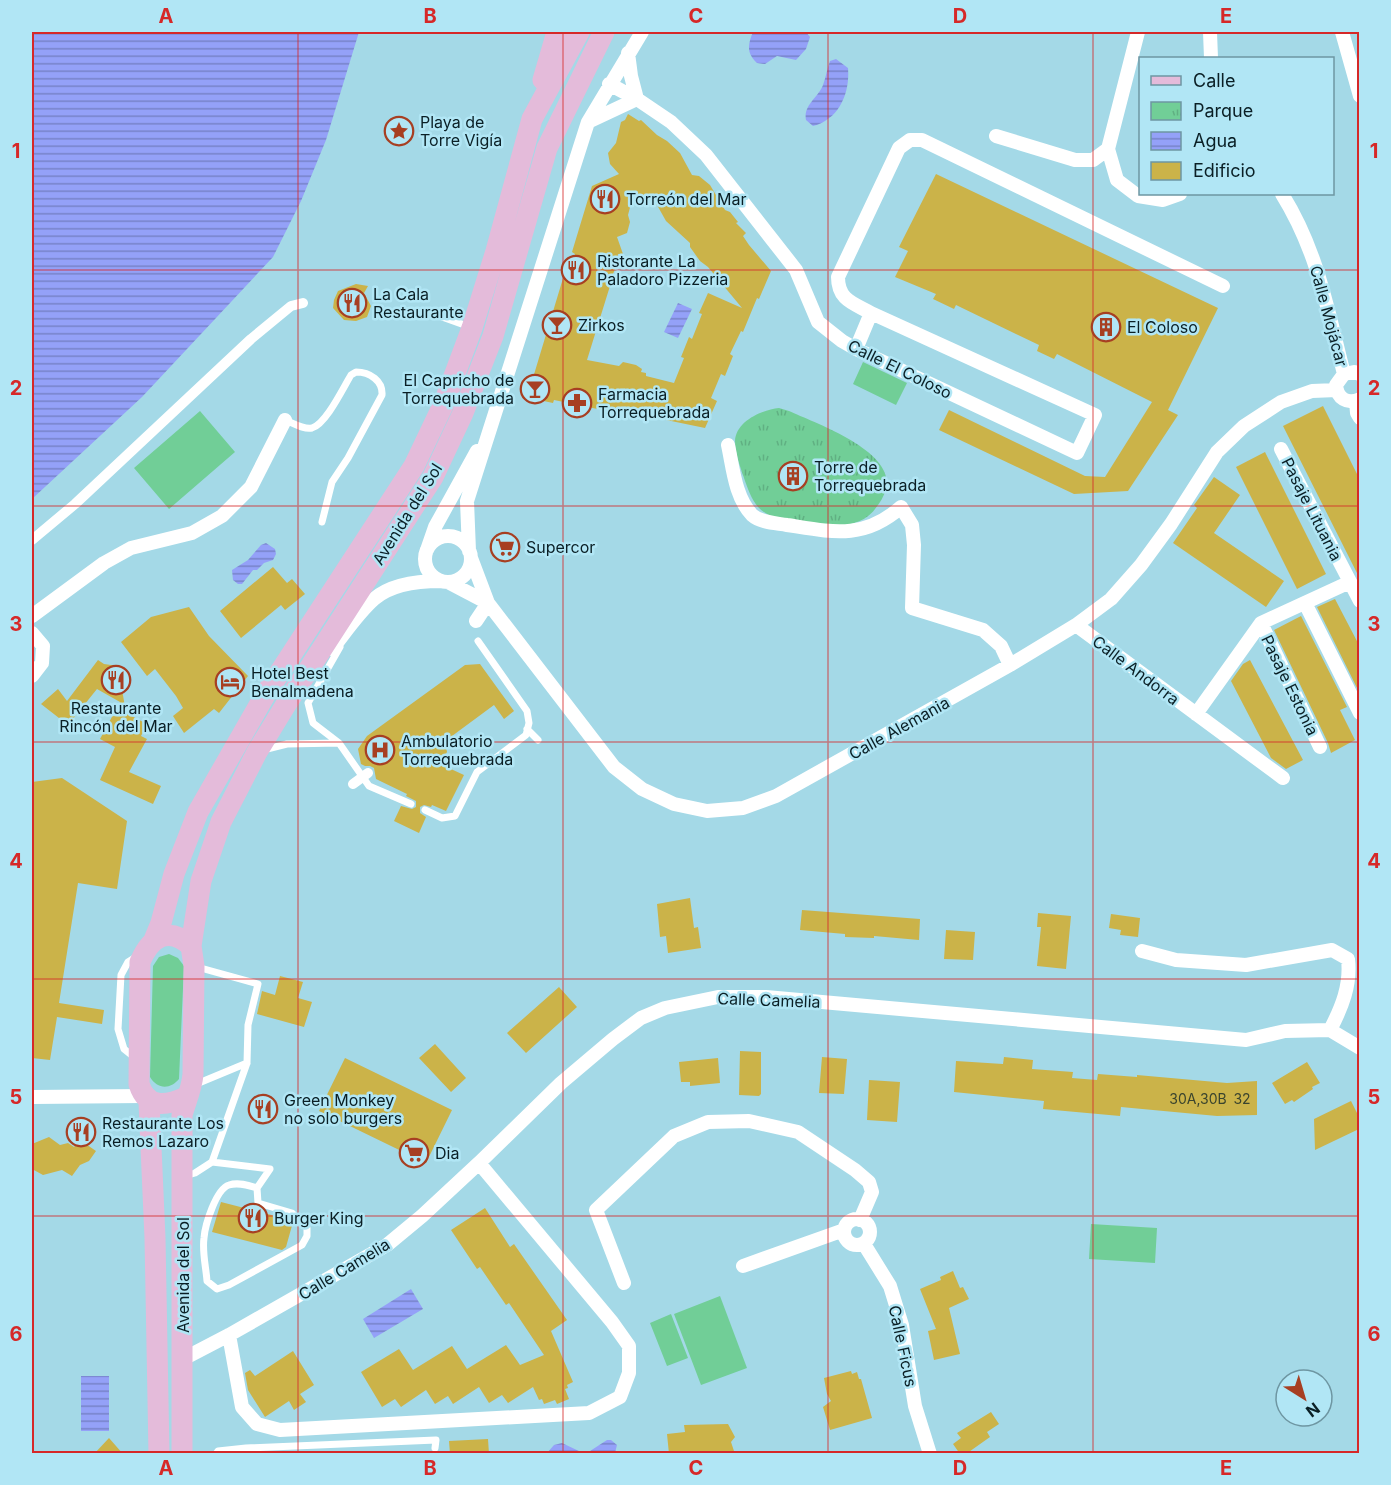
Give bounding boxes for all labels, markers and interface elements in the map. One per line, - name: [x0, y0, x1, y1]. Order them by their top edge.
- text: A: [159, 4, 174, 28]
- text: B: [423, 4, 437, 28]
- text: C: [689, 4, 703, 28]
- text: D: [953, 4, 967, 28]
- text: E: [1220, 4, 1232, 28]
- legend: [1139, 57, 1334, 195]
- text: Calle: [1193, 70, 1235, 91]
- text: Parque: [1193, 100, 1253, 121]
- place label: Playa de Torre Vigía: [420, 112, 502, 150]
- place icon: Playa de Torre Vigía: [383, 115, 415, 147]
- text: Agua: [1193, 130, 1237, 151]
- text: 1: [12, 139, 20, 163]
- text: 1: [1370, 139, 1378, 163]
- text: Edificio: [1193, 160, 1256, 181]
- restaurant icon: Torreón del Mar: [589, 183, 621, 215]
- place label: Torreón del Mar: [626, 189, 747, 209]
- place label: Ristorante La Paladoro Pizzeria: [597, 251, 728, 289]
- restaurant icon: Ristorante La Paladoro Pizzeria: [560, 254, 592, 286]
- street label: Calle Mojácar: [1306, 263, 1352, 369]
- place label: La Cala Restaurante: [373, 284, 463, 322]
- restaurant icon: La Cala Restaurante: [336, 287, 368, 319]
- bar icon: Zirkos: [541, 309, 573, 341]
- building icon: El Coloso: [1090, 311, 1122, 343]
- place label: Zirkos: [578, 315, 625, 335]
- place label: El Coloso: [1127, 317, 1198, 337]
- street label: Calle El Coloso: [845, 335, 955, 403]
- place label: El Capricho de Torrequebrada: [402, 370, 514, 408]
- bar icon: El Capricho de Torrequebrada: [519, 373, 551, 405]
- text: 2: [10, 376, 22, 400]
- text: 2: [1368, 376, 1380, 400]
- place label: Farmacia Torrequebrada: [598, 384, 710, 422]
- pharmacy icon: Farmacia Torrequebrada: [561, 387, 593, 419]
- street label: Pasaje Lituania: [1277, 454, 1347, 564]
- place label: Torre de Torrequebrada: [814, 457, 926, 495]
- street label: Avenida del Sol: [368, 460, 446, 568]
- building icon: Torre de Torrequebrada: [777, 460, 809, 492]
- supermarket icon: Supercor: [489, 531, 521, 563]
- place label: Supercor: [526, 537, 595, 557]
- text: 3: [10, 612, 22, 636]
- text: 3: [1368, 612, 1380, 636]
- street label: Calle Andorra: [1089, 631, 1183, 709]
- street label: Pasaje Estonia: [1257, 631, 1323, 739]
- place label: Hotel Best Benalmadena: [251, 663, 354, 701]
- restaurant icon: Restaurante Rincón del Mar: [100, 664, 132, 696]
- hotel icon: Hotel Best Benalmadena: [214, 666, 246, 698]
- street label: Calle Alemania: [845, 692, 953, 764]
- place label: Restaurante Rincón del Mar: [59, 698, 173, 736]
- place label: Ambulatorio Torrequebrada: [401, 731, 513, 769]
- hospital icon: Ambulatorio Torrequebrada: [364, 734, 396, 766]
- text: 4: [9, 849, 23, 873]
- text: 4: [1367, 849, 1381, 873]
- street label: Calle Camelia: [717, 988, 821, 1012]
- text: 5: [10, 1085, 22, 1109]
- text: 5: [1368, 1085, 1380, 1109]
- place label: Green Monkey no solo burgers: [284, 1090, 402, 1128]
- house number: 30A,30B: [1169, 1090, 1227, 1107]
- house number: 32: [1233, 1090, 1251, 1107]
- restaurant icon: Green Monkey no solo burgers: [247, 1093, 279, 1125]
- place label: Restaurante Los Remos Lazaro: [102, 1113, 224, 1151]
- restaurant icon: Restaurante Los Remos Lazaro: [65, 1116, 97, 1148]
- supermarket icon: Dia: [398, 1137, 430, 1169]
- place label: Dia: [435, 1143, 459, 1163]
- restaurant icon: Burger King: [237, 1202, 269, 1234]
- place label: Burger King: [274, 1208, 364, 1228]
- street label: Avenida del Sol: [173, 1217, 193, 1333]
- street label: Calle Camelia: [295, 1234, 393, 1304]
- street label: Calle Ficus: [885, 1304, 921, 1388]
- text: 6: [10, 1322, 23, 1346]
- text: 6: [1368, 1322, 1381, 1346]
- north arrow: [1274, 1368, 1334, 1428]
- text: N: [1302, 1398, 1324, 1422]
- text: A: [159, 1456, 174, 1480]
- text: B: [423, 1456, 437, 1480]
- text: C: [689, 1456, 703, 1480]
- text: D: [953, 1456, 967, 1480]
- text: E: [1220, 1456, 1232, 1480]

